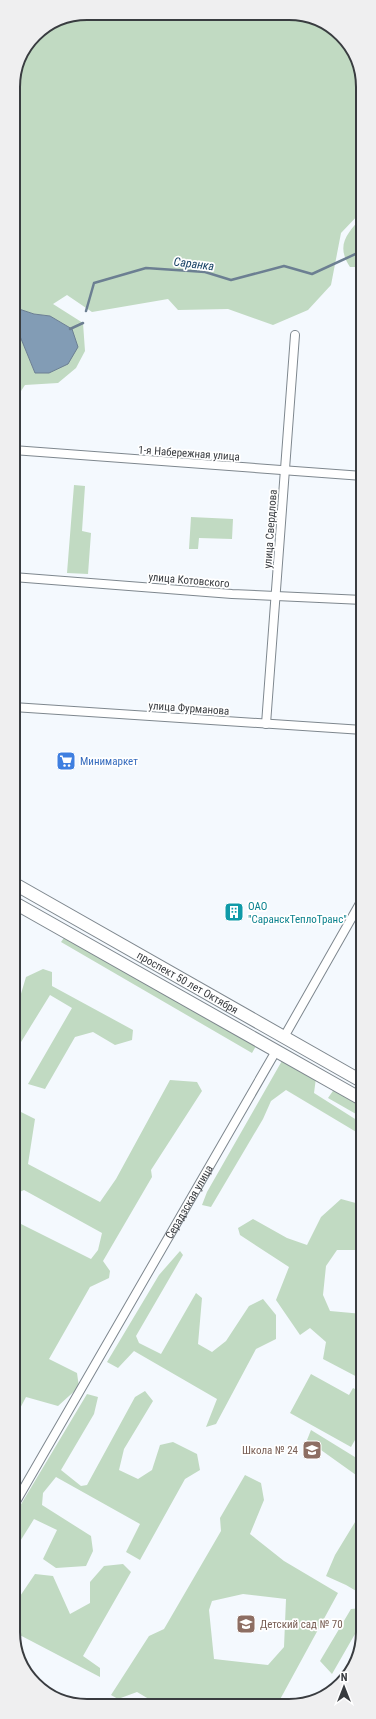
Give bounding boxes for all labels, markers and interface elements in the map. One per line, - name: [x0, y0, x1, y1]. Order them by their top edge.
- water label: Саранка: [173, 255, 215, 273]
- street label: 1-я Набережная улица: [138, 443, 240, 464]
- street label: улица Свердлова: [261, 489, 280, 569]
- street label: улица Котовского: [148, 570, 231, 591]
- street label: улица Фурманова: [148, 699, 230, 718]
- supermarket icon: Минимаркет: [55, 750, 77, 772]
- place label: Минимаркет: [80, 755, 138, 768]
- place label: ОАО "СаранскТеплоТранс": [248, 900, 347, 926]
- building icon: ОАО "СаранскТеплоТранс": [223, 901, 245, 923]
- street label: проспект 50 лет Октября: [135, 949, 240, 1017]
- street label: Серадзская улица: [163, 1163, 216, 1241]
- school or university icon: Школа № 24: [301, 1439, 323, 1461]
- place label: Школа № 24: [242, 1444, 299, 1457]
- school or university icon: Детский сад № 70: [235, 1613, 257, 1635]
- place label: Детский сад № 70: [260, 1618, 343, 1631]
- north arrow: [324, 1667, 364, 1707]
- text: N: [341, 1671, 348, 1684]

